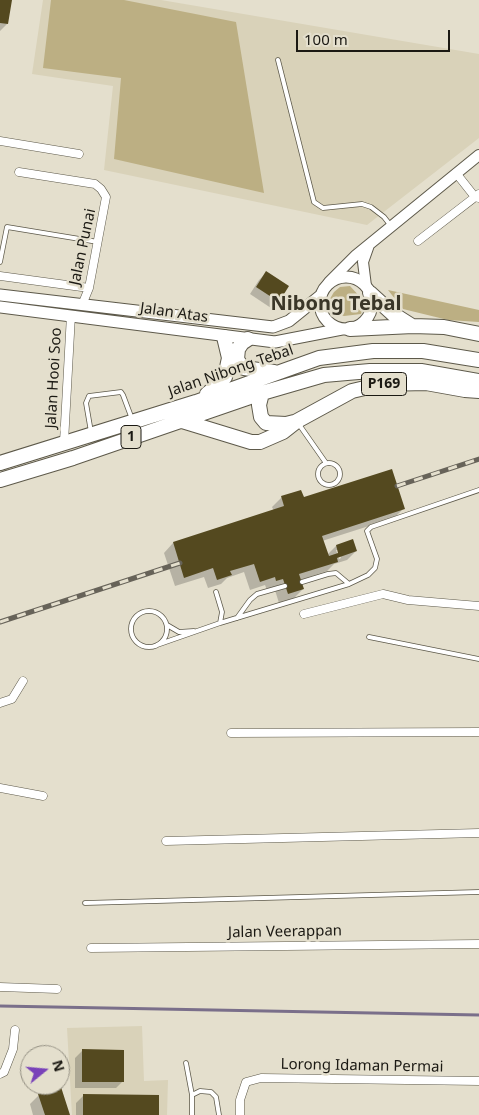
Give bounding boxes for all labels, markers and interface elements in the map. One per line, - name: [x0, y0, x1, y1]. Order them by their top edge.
- scale bar: [299, 20, 453, 52]
- text: 100 m: [304, 29, 348, 49]
- street label: Jalan Punai: [66, 207, 100, 287]
- district label: Nibong Tebal: [271, 292, 401, 316]
- street label: Jalan Atas: [139, 299, 209, 327]
- street label: Jalan Hooi Soo: [42, 327, 66, 429]
- street label: Jalan Nibong Tebal: [166, 341, 296, 401]
- road number: P169: [362, 372, 406, 396]
- road number: 1: [121, 426, 141, 448]
- street label: Jalan Veerappan: [228, 922, 342, 942]
- north arrow: [20, 1045, 70, 1095]
- street label: Lorong Idaman Permai: [281, 1056, 443, 1076]
- text: N: [48, 1058, 70, 1074]

